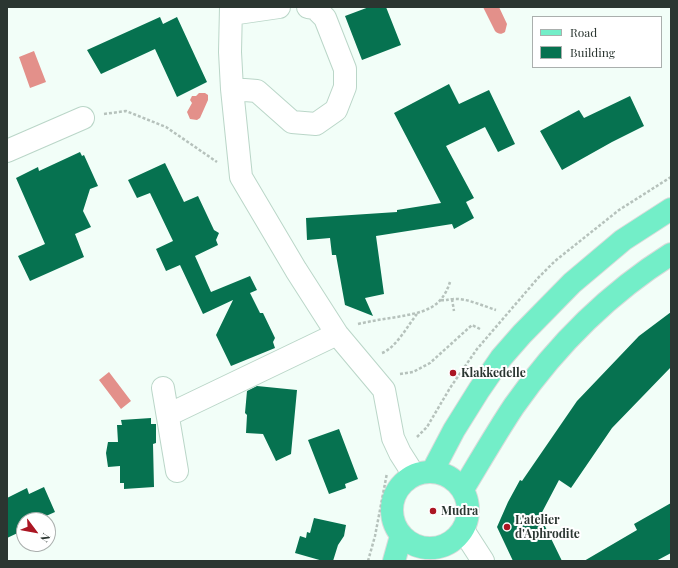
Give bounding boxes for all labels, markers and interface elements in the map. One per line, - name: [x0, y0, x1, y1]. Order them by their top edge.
- legend: [532, 16, 662, 68]
- text: Road: [570, 24, 597, 40]
- text: Building: [570, 44, 615, 60]
- place label: Klakkedelle: [461, 366, 526, 380]
- marker: Klakkedelle: [448, 368, 458, 378]
- place label: Mudra: [441, 504, 478, 518]
- marker: Mudra: [428, 506, 438, 516]
- north arrow: [16, 512, 56, 552]
- place label: L'atelier d'Aphrodite: [515, 513, 580, 541]
- marker: L'atelier d'Aphrodite: [502, 522, 512, 532]
- text: N: [37, 531, 54, 545]

